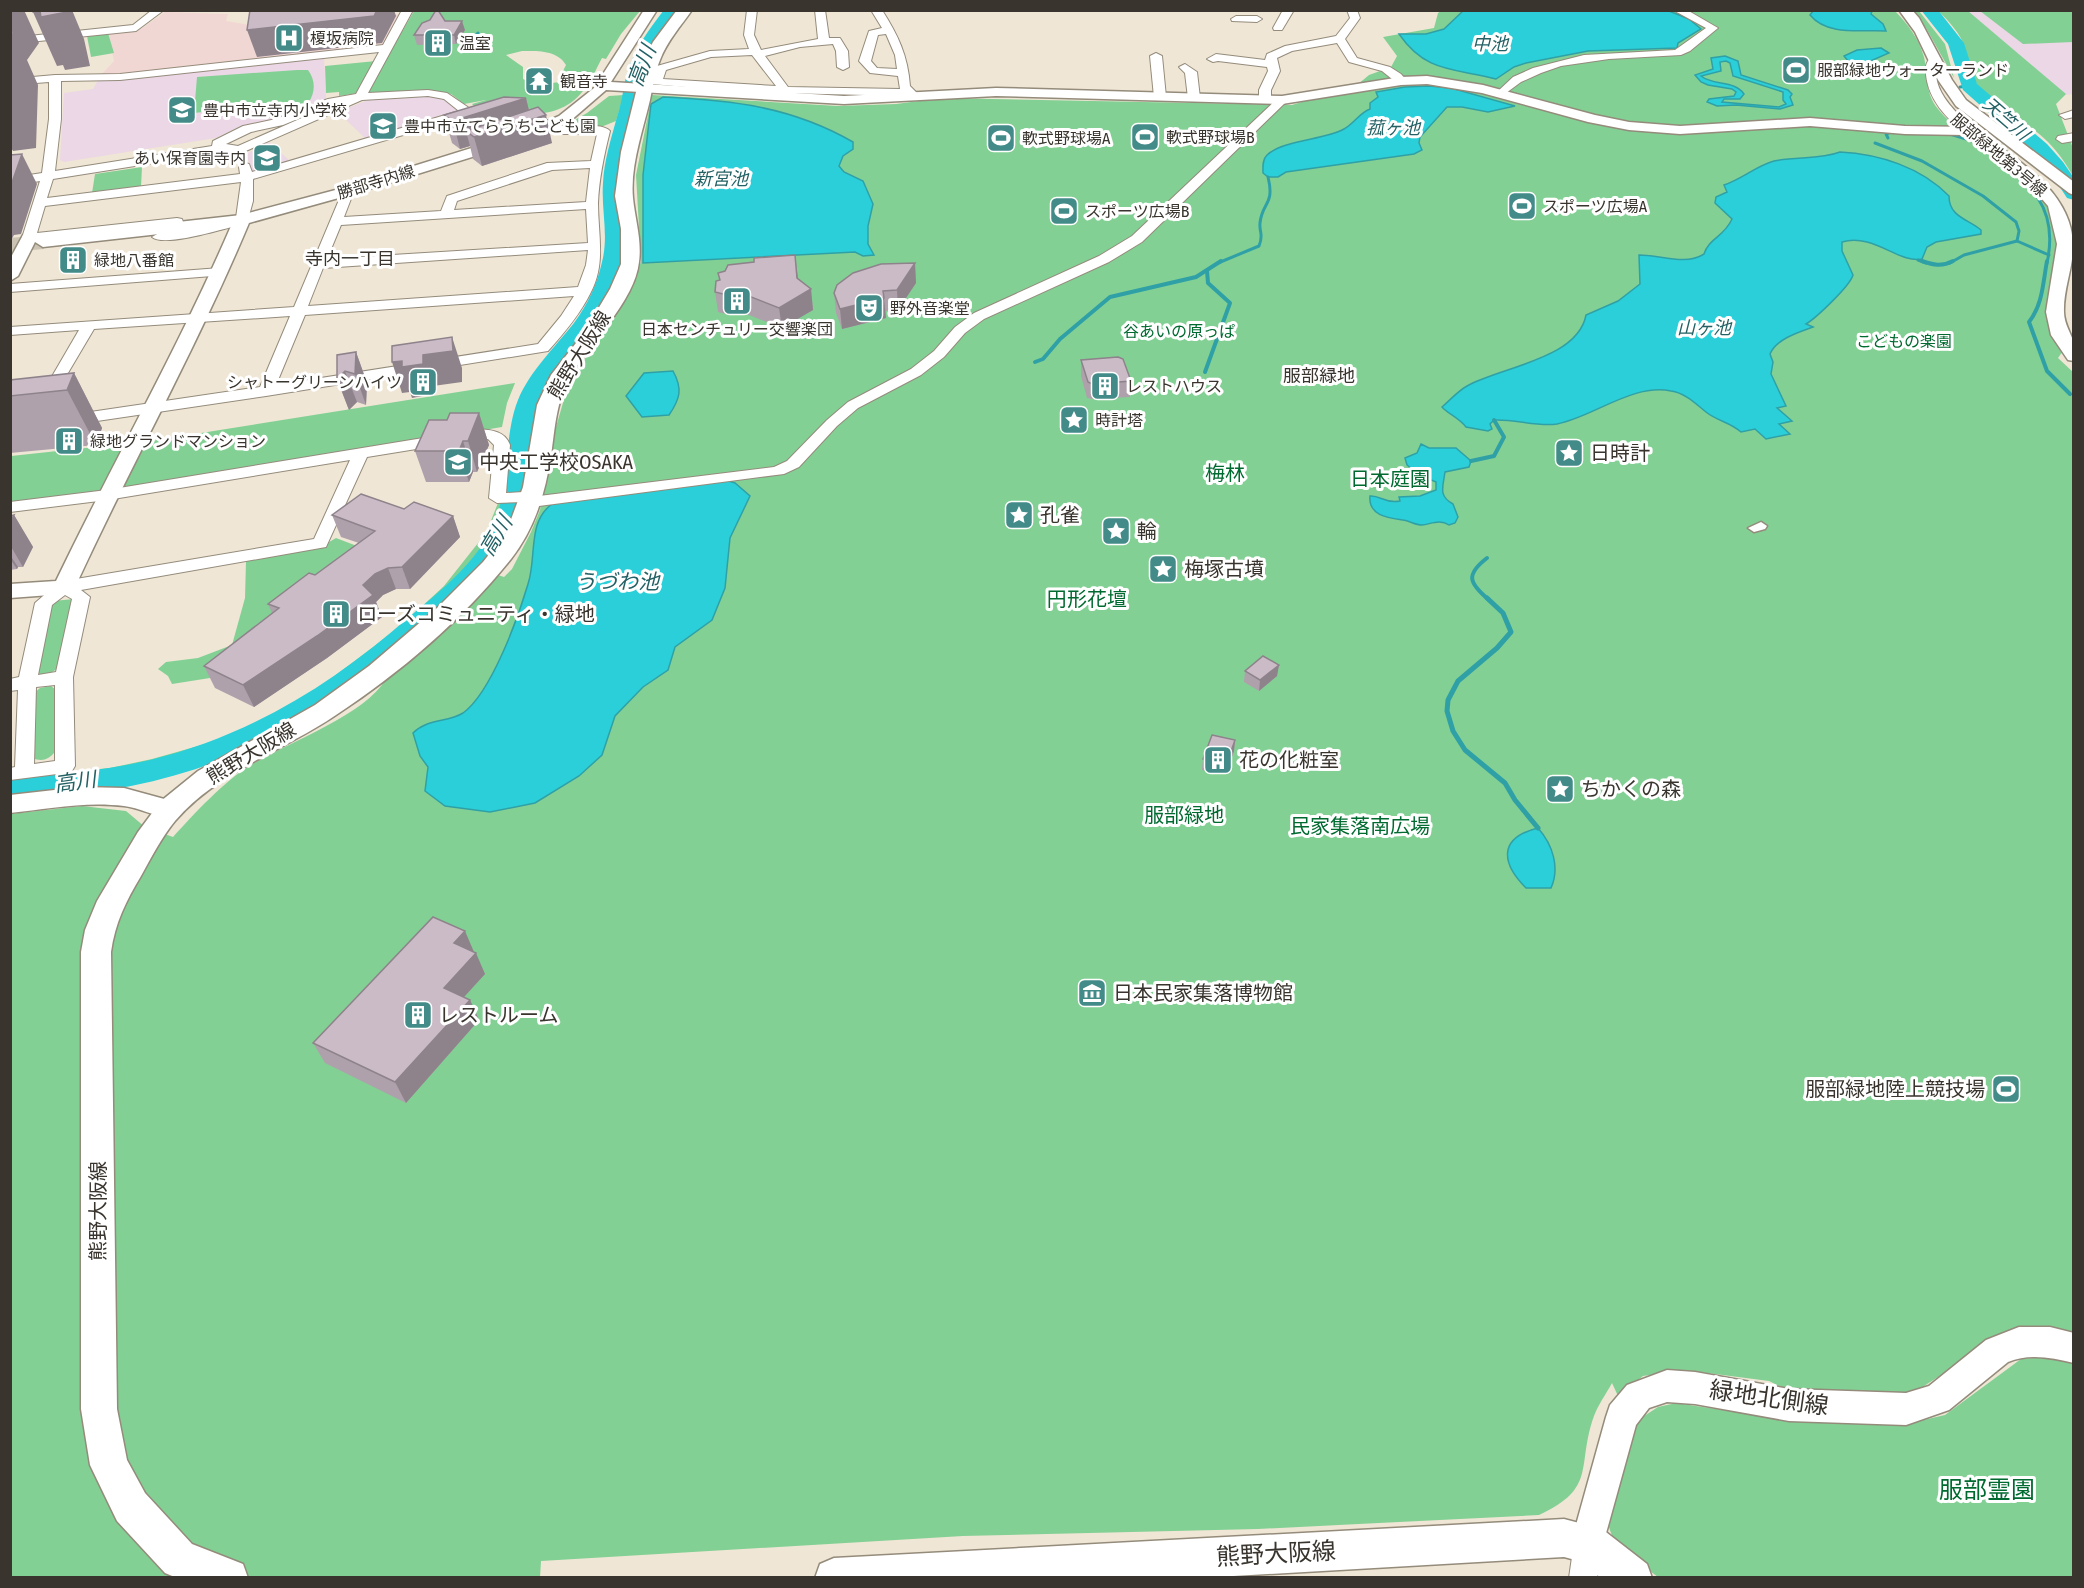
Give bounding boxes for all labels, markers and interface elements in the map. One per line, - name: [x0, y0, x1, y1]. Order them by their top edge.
- hospital icon: 榎坂病院: [273, 22, 305, 54]
- building icon: 温室: [422, 27, 454, 59]
- place label: 榎坂病院: [310, 29, 374, 48]
- water label: 中池: [1472, 33, 1510, 55]
- place label: 温室: [459, 34, 491, 53]
- water label: 高川: [622, 40, 662, 90]
- sports icon: 服部緑地ウォーターランド: [1780, 54, 1812, 86]
- place label: 服部緑地ウォーターランド: [1817, 61, 2009, 80]
- temple icon: 観音寺: [523, 65, 555, 97]
- place label: 観音寺: [560, 72, 608, 91]
- water label: 天竺川: [1978, 93, 2035, 146]
- school or university icon: 豊中市立寺内小学校: [166, 94, 198, 126]
- place label: 豊中市立寺内小学校: [203, 101, 347, 120]
- street label: 服部緑地第3号線: [1947, 109, 2051, 201]
- school or university icon: 豊中市立てらうちこども園: [367, 110, 399, 142]
- place label: 豊中市立てらうちこども園: [404, 117, 596, 136]
- water label: 菰ヶ池: [1366, 117, 1422, 139]
- sports icon: 軟式野球場B: [1129, 121, 1161, 153]
- sports icon: 軟式野球場A: [985, 122, 1017, 154]
- place label: 軟式野球場B: [1166, 128, 1255, 147]
- place label: 軟式野球場A: [1022, 129, 1111, 148]
- school or university icon: あい保育園寺内: [251, 142, 283, 174]
- place label: あい保育園寺内: [134, 149, 246, 168]
- street label: 勝部寺内線: [335, 161, 417, 203]
- water label: 新宮池: [694, 168, 750, 190]
- sports icon: スポーツ広場A: [1506, 190, 1538, 222]
- sports icon: スポーツ広場B: [1048, 195, 1080, 227]
- place label: スポーツ広場A: [1543, 197, 1648, 216]
- place label: スポーツ広場B: [1085, 202, 1190, 221]
- building icon: 緑地八番館: [57, 244, 89, 276]
- district label: 寺内一丁目: [305, 248, 395, 270]
- place label: 緑地八番館: [94, 251, 174, 270]
- building icon: 日本センチュリー交響楽団: [721, 285, 753, 317]
- theatre icon: 野外音楽堂: [853, 292, 885, 324]
- place label: 野外音楽堂: [890, 299, 970, 318]
- street label: 熊野大阪線: [542, 306, 616, 404]
- water label: 山ヶ池: [1677, 317, 1733, 339]
- place label: 日本センチュリー交響楽団: [641, 320, 833, 339]
- park label: 谷あいの原っぱ: [1123, 322, 1235, 341]
- park label: こどもの楽園: [1856, 332, 1952, 351]
- district label: 服部緑地: [1283, 365, 1355, 387]
- building icon: シャトーグリーンハイツ: [407, 366, 439, 398]
- building icon: レストハウス: [1089, 370, 1121, 402]
- place label: シャトーグリーンハイツ: [227, 373, 402, 392]
- place label: レストハウス: [1126, 377, 1222, 396]
- place icon: 時計塔: [1058, 404, 1090, 436]
- place label: 時計塔: [1095, 411, 1143, 430]
- building icon: 緑地グランドマンション: [53, 425, 85, 457]
- place label: 緑地グランドマンション: [90, 432, 266, 451]
- place icon: 日時計: [1553, 437, 1585, 469]
- place label: 日時計: [1590, 441, 1650, 465]
- school or university icon: 中央工学校OSAKA: [442, 446, 474, 478]
- place label: 中央工学校OSAKA: [479, 450, 633, 474]
- park label: 梅林: [1205, 461, 1245, 485]
- park label: 日本庭園: [1350, 467, 1430, 491]
- place icon: 孔雀: [1003, 499, 1035, 531]
- place label: 孔雀: [1040, 503, 1080, 527]
- water label: 高川: [474, 510, 519, 561]
- place icon: 輪: [1100, 515, 1132, 547]
- place label: 輪: [1137, 519, 1157, 543]
- place icon: 梅塚古墳: [1147, 553, 1179, 585]
- place label: 梅塚古墳: [1184, 557, 1264, 581]
- water label: うづわ池: [575, 569, 661, 595]
- park label: 円形花壇: [1047, 587, 1127, 611]
- building icon: ローズコミュニティ・緑地: [320, 598, 352, 630]
- place label: ローズコミュニティ・緑地: [357, 602, 595, 626]
- street label: 熊野大阪線: [202, 717, 300, 789]
- building icon: 花の化粧室: [1202, 744, 1234, 776]
- place label: 花の化粧室: [1239, 748, 1339, 772]
- water label: 高川: [52, 766, 100, 798]
- place icon: ちかくの森: [1544, 773, 1576, 805]
- place label: ちかくの森: [1581, 777, 1681, 801]
- park label: 服部緑地: [1144, 803, 1224, 827]
- park label: 民家集落南広場: [1290, 814, 1430, 838]
- museum icon: 日本民家集落博物館: [1076, 977, 1108, 1009]
- place label: 日本民家集落博物館: [1113, 981, 1293, 1005]
- building icon: レストルーム: [402, 999, 434, 1031]
- place label: レストルーム: [439, 1003, 558, 1027]
- sports icon: 服部緑地陸上競技場: [1990, 1073, 2022, 1105]
- place label: 服部緑地陸上競技場: [1805, 1077, 1985, 1101]
- street label: 熊野大阪線: [86, 1161, 110, 1261]
- street label: 緑地北側線: [1708, 1376, 1830, 1420]
- park label: 服部霊園: [1939, 1476, 2035, 1504]
- street label: 熊野大阪線: [1215, 1537, 1337, 1571]

